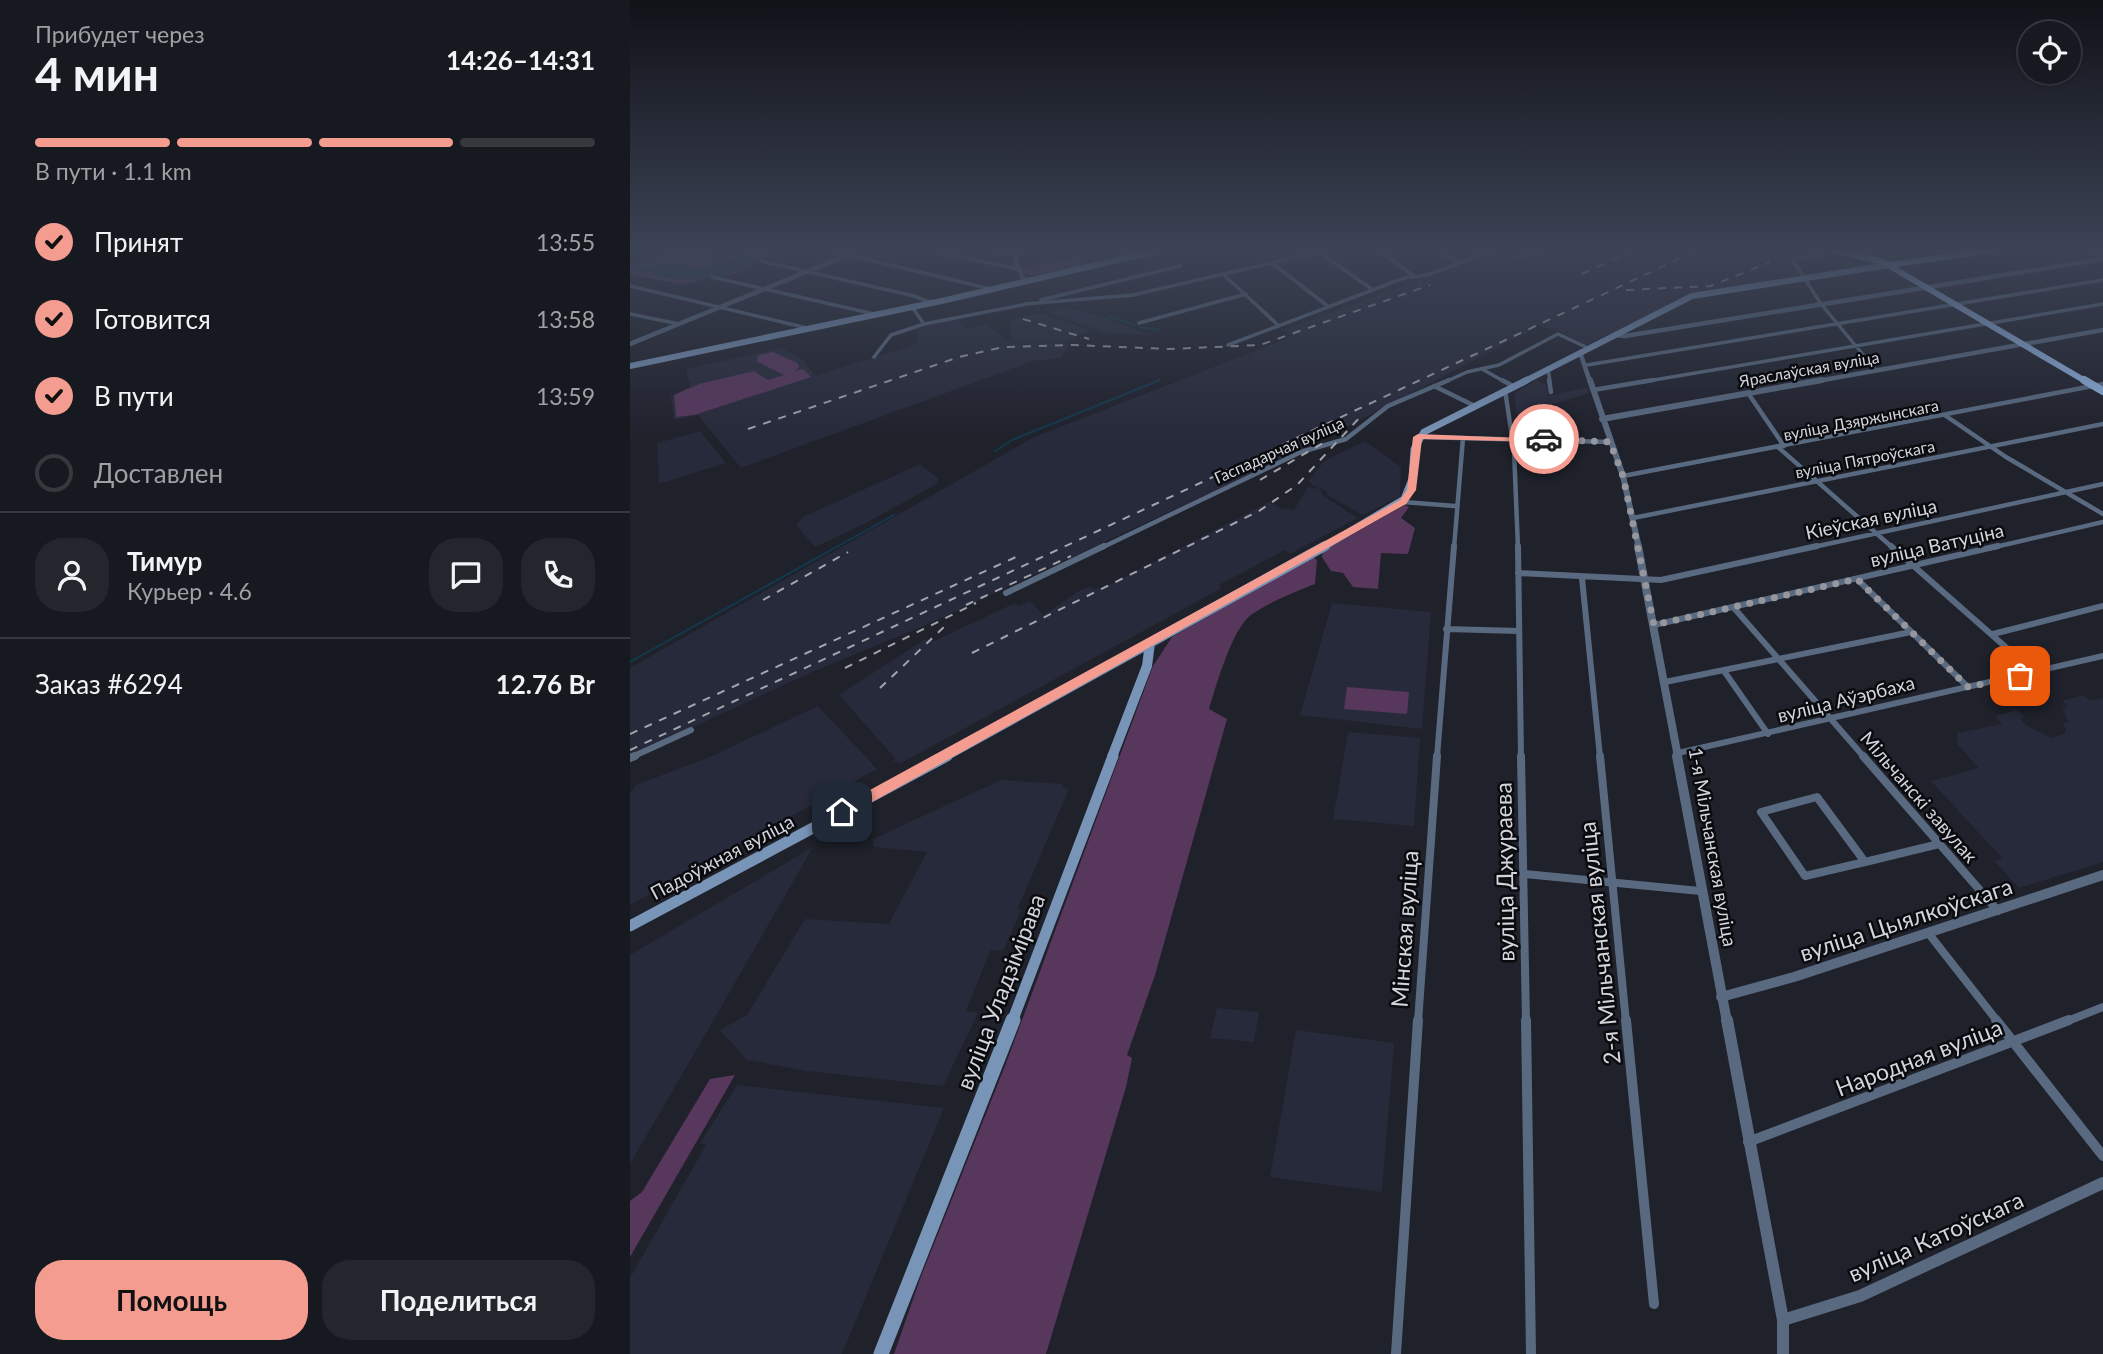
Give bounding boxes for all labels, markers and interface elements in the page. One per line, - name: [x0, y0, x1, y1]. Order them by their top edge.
- text: Прибудет через: [35, 20, 205, 48]
- map controls: [2018, 21, 2081, 84]
- button: locate: [2018, 21, 2081, 84]
- text: 14:26–14:31: [446, 44, 595, 76]
- text: 4 мин: [35, 46, 159, 101]
- text: В пути · 1.1 km: [35, 157, 192, 185]
- icon: check: [35, 223, 73, 261]
- text: Принят: [94, 226, 183, 258]
- text: 13:55: [536, 228, 595, 256]
- icon: check: [35, 300, 73, 338]
- text: Готовится: [94, 303, 211, 335]
- text: 13:58: [536, 305, 595, 333]
- street label: Яраслаўская вуліца: [1736, 347, 1881, 390]
- icon: check: [35, 377, 73, 415]
- text: В пути: [94, 380, 174, 412]
- text: 13:59: [536, 382, 595, 410]
- street label: вуліца Дзяржынскага: [1782, 395, 1940, 444]
- courier: [1509, 404, 1579, 474]
- street label: Гаспадарчая вуліца: [1211, 412, 1347, 487]
- icon: car: [1525, 420, 1563, 458]
- street label: вуліца Пятроўскага: [1793, 436, 1936, 481]
- text: Доставлен: [94, 457, 223, 489]
- street label: Кіеўская вуліца: [1803, 493, 1939, 544]
- street label: вуліца Ватуціна: [1868, 518, 2006, 571]
- button: person: [35, 538, 109, 612]
- button: chat: [429, 538, 503, 612]
- button: phone: [521, 538, 595, 612]
- text: Тимур: [127, 545, 202, 577]
- text: Курьер · 4.6: [127, 577, 252, 605]
- pin: [1990, 646, 2050, 706]
- icon: bag: [2001, 657, 2039, 695]
- text: Заказ #6294: [35, 668, 183, 700]
- text: 12.76 Br: [496, 668, 595, 700]
- street label: вуліца Аўэрбаха: [1775, 670, 1917, 727]
- street label: Мільчанскі завулак: [1856, 726, 1983, 867]
- street label: 1-я Мільчанская вуліца: [1685, 746, 1742, 948]
- pin: [812, 782, 872, 842]
- street label: вуліца Джураева: [1488, 782, 1520, 962]
- icon: home: [823, 793, 861, 831]
- street label: Падоўжная вуліца: [646, 809, 797, 904]
- street label: 2-я Мільчанская вуліца: [1572, 820, 1626, 1066]
- street label: Мінская вуліца: [1385, 849, 1423, 1008]
- street label: вуліца Цыялкоўскага: [1796, 871, 2016, 967]
- street label: вуліца Уладзімірава: [950, 890, 1050, 1093]
- street label: Народная вуліца: [1831, 1012, 2006, 1102]
- street label: вуліца Катоўскага: [1844, 1185, 2028, 1287]
- button: Помощь: [35, 1260, 308, 1340]
- button: Поделиться: [322, 1260, 595, 1340]

